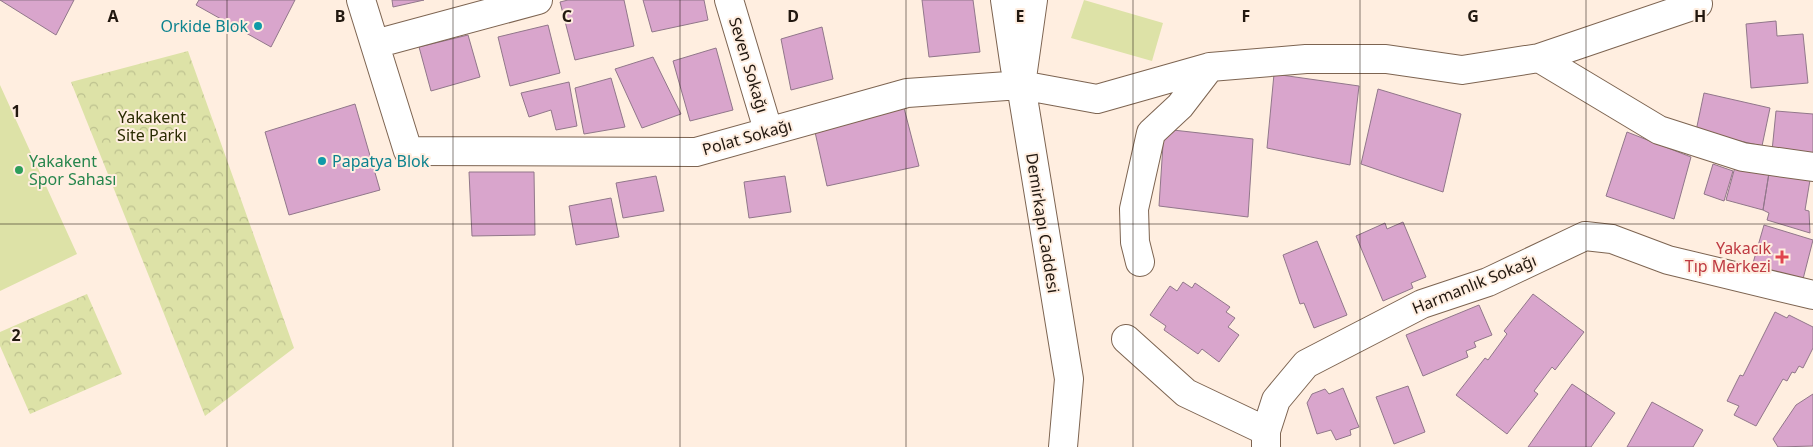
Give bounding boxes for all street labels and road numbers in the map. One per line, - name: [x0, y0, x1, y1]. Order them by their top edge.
- street label: Seven Sokağı: [724, 15, 774, 115]
- street label: Polat Sokağı: [700, 114, 794, 160]
- street label: Demirkapı Caddesi: [1021, 151, 1065, 295]
- street label: Harmanlık Sokağı: [1409, 249, 1539, 319]

